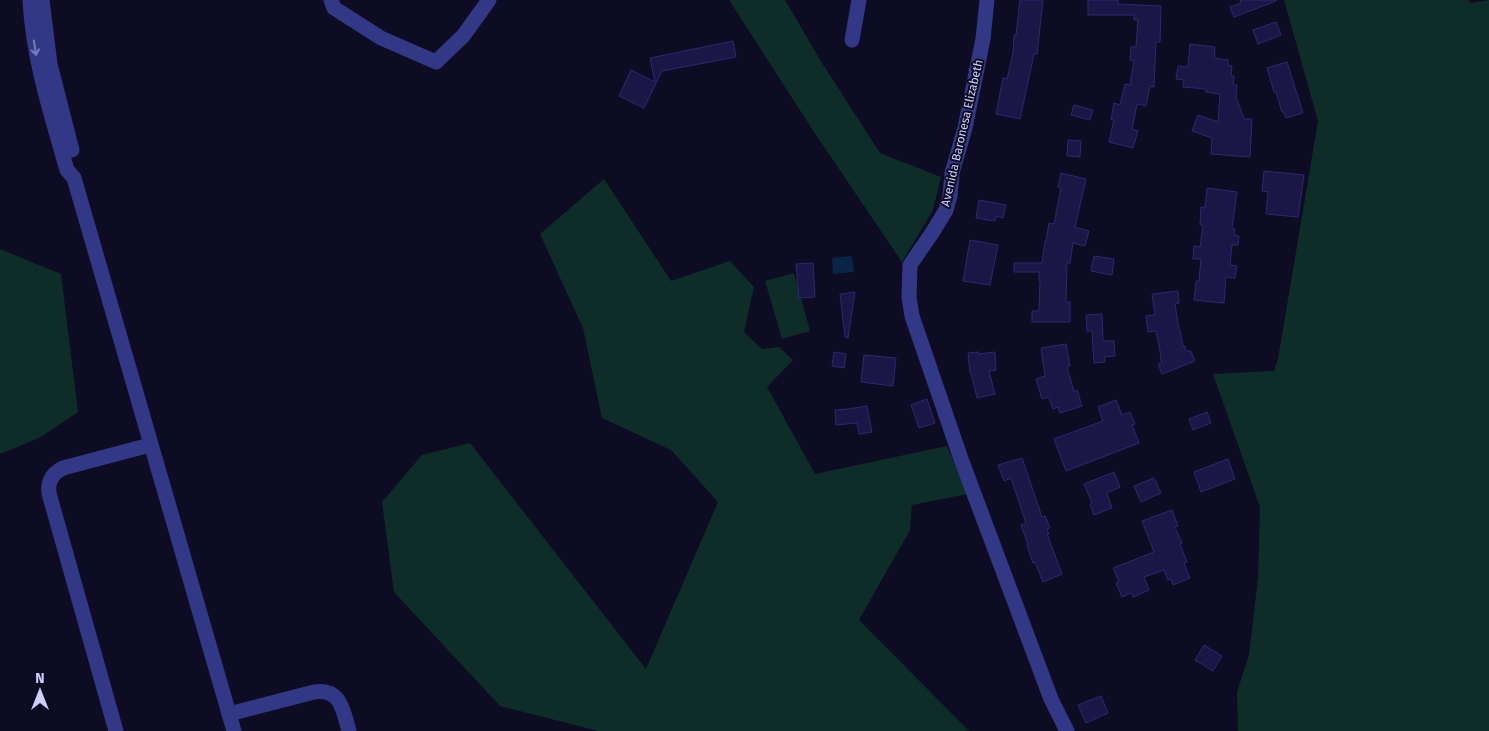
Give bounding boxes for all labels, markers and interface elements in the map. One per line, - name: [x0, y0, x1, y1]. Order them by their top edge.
- one-way arrow: [31, 40, 41, 56]
- street label: Avenida Baronesa Elizabeth: [938, 58, 986, 208]
- north arrow: [15, 666, 65, 716]
- text: N: [35, 670, 45, 687]

